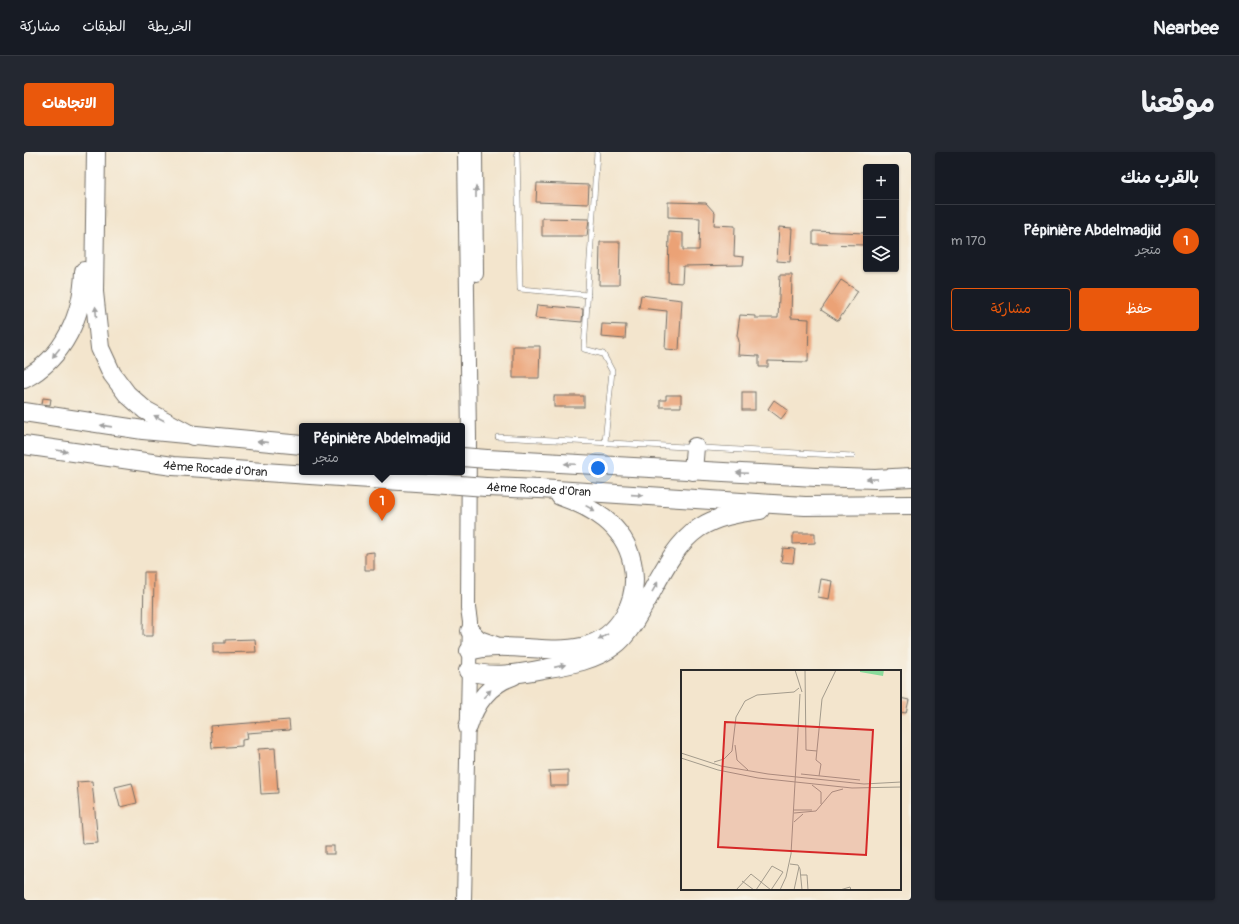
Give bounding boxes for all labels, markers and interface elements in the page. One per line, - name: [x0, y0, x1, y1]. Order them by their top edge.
- text: Nearbee: [1153, 16, 1219, 40]
- text: مشاركة: [20, 18, 60, 35]
- text: الطبقات: [82, 18, 126, 35]
- text: الخريطة: [148, 18, 191, 35]
- button: الاتجاهات: [24, 83, 114, 126]
- text: موقعنا: [1141, 86, 1215, 121]
- map controls: [863, 164, 899, 272]
- button: +: [863, 164, 899, 200]
- text: بالقرب منك: [1121, 167, 1199, 188]
- one-way arrow: [473, 185, 479, 198]
- button: −: [863, 200, 899, 236]
- text: Pépinière Abdelmadjid: [1024, 221, 1161, 240]
- text: 170 m: [951, 233, 986, 249]
- text: 1: [1183, 233, 1189, 249]
- button: layers: [863, 236, 899, 272]
- text: متجر: [1136, 242, 1161, 258]
- button: مشاركة: [951, 288, 1071, 331]
- button: حفظ: [1079, 288, 1199, 331]
- one-way arrow: [92, 306, 99, 318]
- one-way arrow: [52, 347, 60, 358]
- one-way arrow: [153, 414, 165, 421]
- one-way arrow: [100, 423, 112, 429]
- popup: [299, 423, 465, 475]
- text: Pépinière Abdelmadjid: [313, 429, 451, 448]
- one-way arrow: [257, 439, 269, 445]
- one-way arrow: [56, 448, 69, 454]
- text: متجر: [313, 450, 339, 466]
- street label: 4ème Rocade d'Oran: [162, 458, 268, 480]
- your location: [588, 458, 608, 478]
- one-way arrow: [563, 461, 576, 467]
- one-way arrow: [736, 470, 748, 477]
- one-way arrow: [865, 476, 878, 482]
- street label: 4ème Rocade d'Oran: [486, 480, 592, 500]
- pin: 1: [369, 488, 395, 521]
- one-way arrow: [631, 491, 643, 498]
- one-way arrow: [584, 505, 595, 511]
- one-way arrow: [651, 581, 658, 593]
- one-way arrow: [597, 634, 609, 641]
- one-way arrow: [554, 662, 566, 668]
- inset map: [681, 670, 901, 890]
- one-way arrow: [482, 689, 492, 699]

